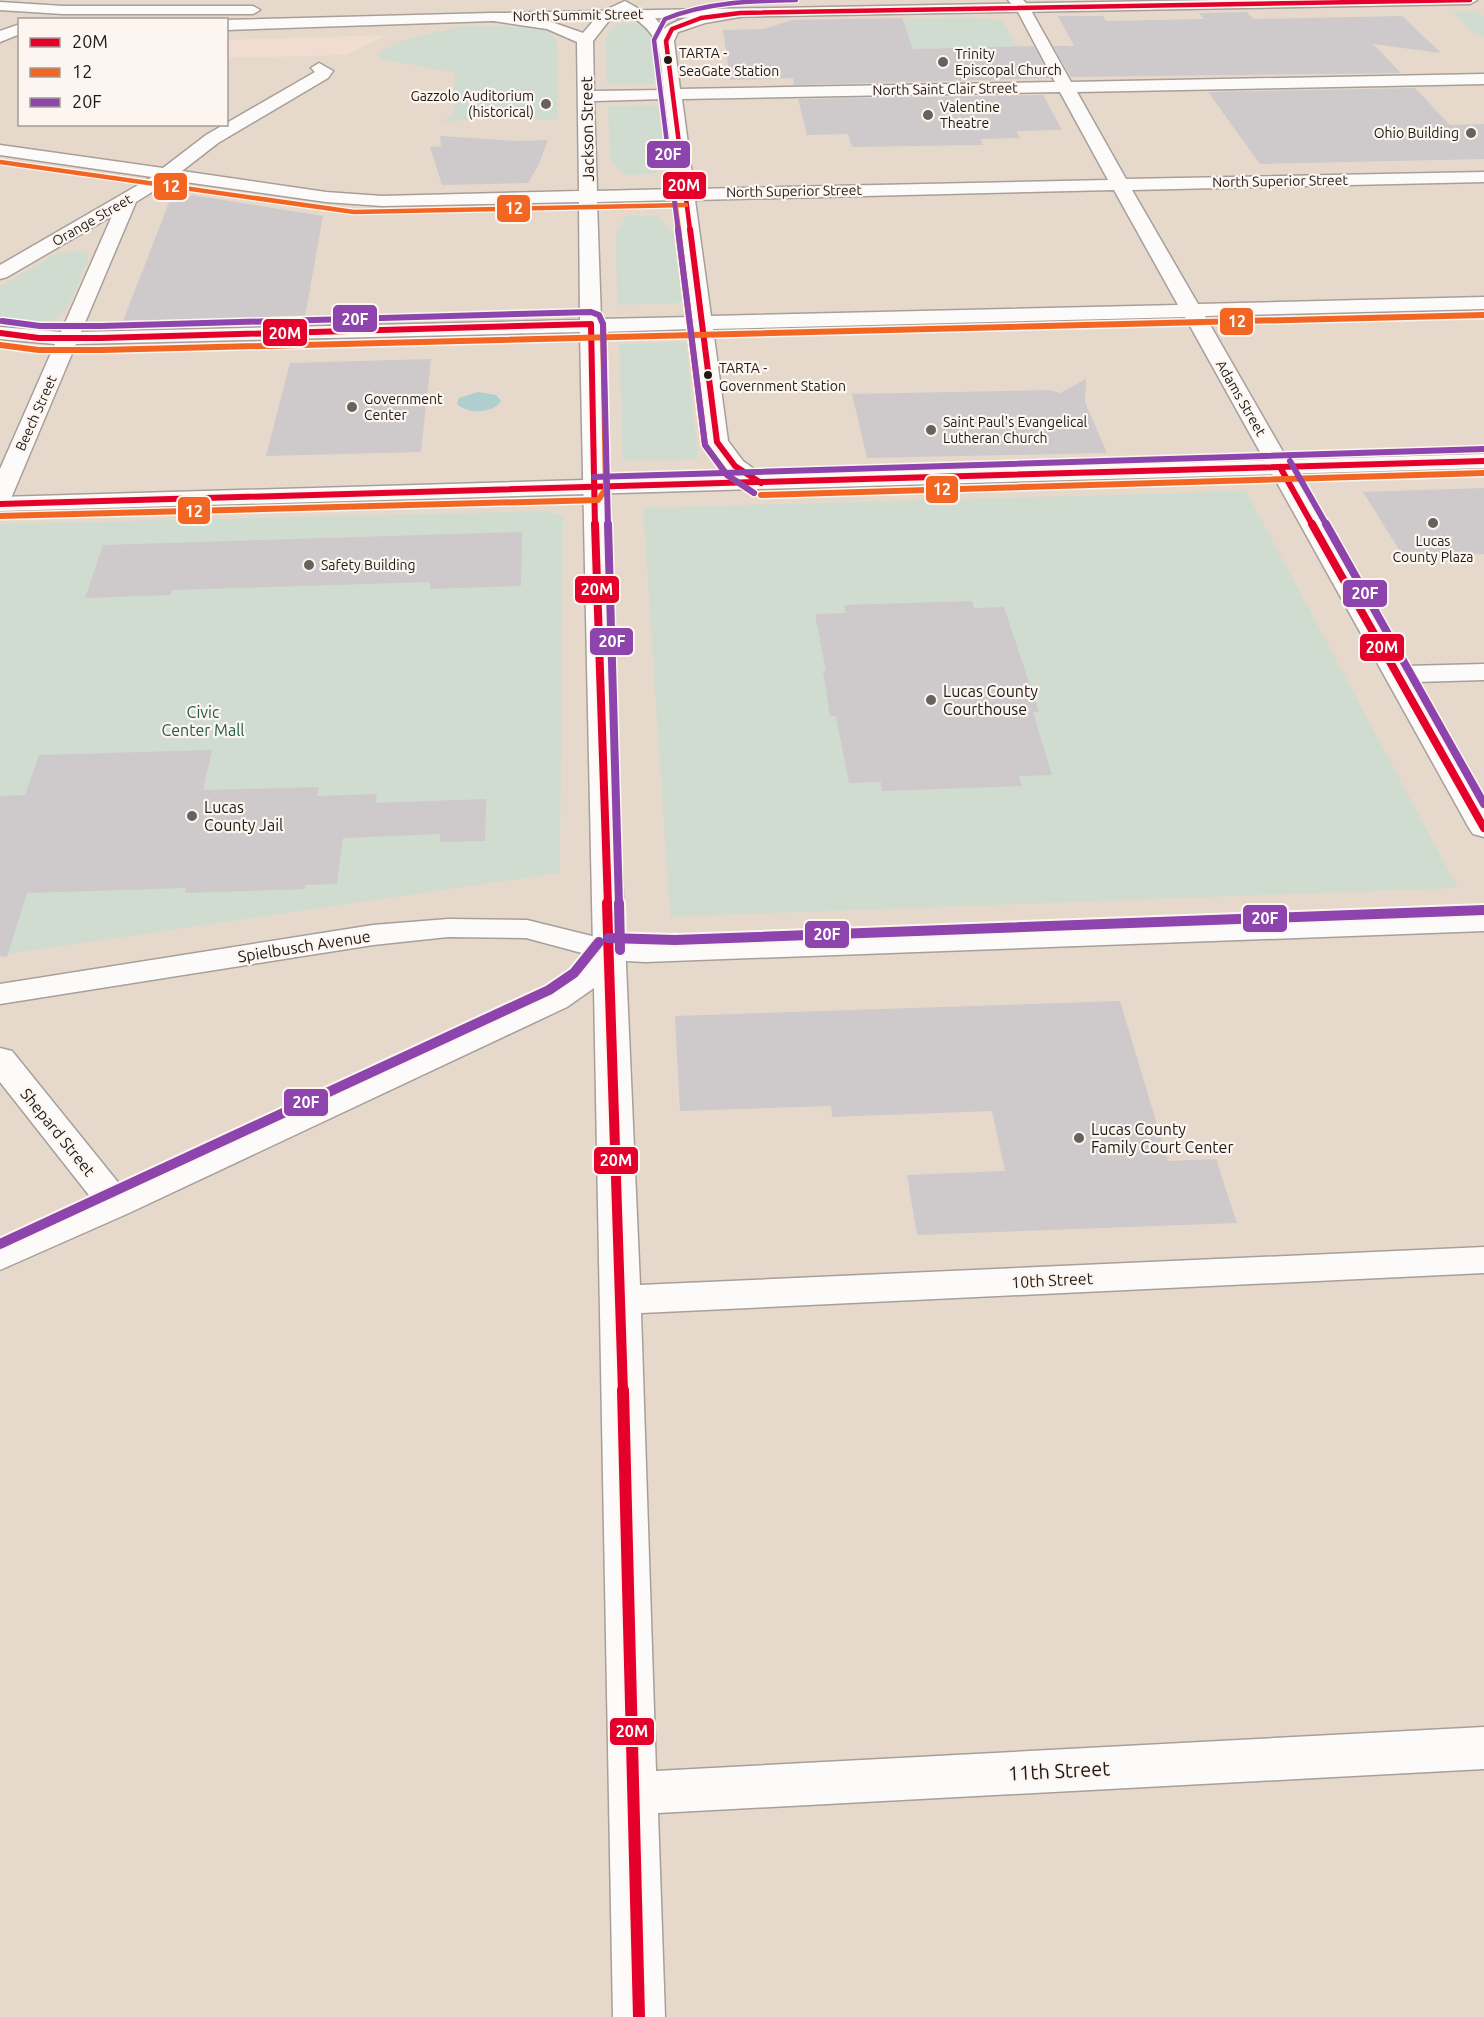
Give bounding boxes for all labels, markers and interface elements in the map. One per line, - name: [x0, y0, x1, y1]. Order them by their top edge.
- street label: North Summit Street: [512, 6, 644, 24]
- legend: [18, 18, 228, 126]
- text: 20M: [72, 31, 108, 51]
- place label: TARTA - SeaGate Station: [679, 45, 779, 79]
- place label: Trinity Episcopal Church: [955, 46, 1062, 78]
- marker: TARTA - SeaGate Station: [662, 54, 674, 66]
- marker: Trinity Episcopal Church: [936, 55, 950, 69]
- text: 12: [72, 61, 92, 81]
- street label: Jackson Street: [577, 75, 597, 182]
- street label: North Saint Clair Street: [872, 80, 1018, 98]
- place label: Gazzolo Auditorium (historical): [410, 88, 534, 120]
- text: 20F: [72, 91, 102, 111]
- marker: Gazzolo Auditorium (historical): [539, 97, 553, 111]
- place label: Valentine Theatre: [940, 99, 1000, 131]
- marker: Valentine Theatre: [921, 108, 935, 122]
- place label: Ohio Building: [1374, 125, 1459, 141]
- marker: Ohio Building: [1464, 126, 1478, 140]
- line badge: 20F: [646, 140, 691, 169]
- text: 20F: [654, 145, 682, 163]
- line badge: 20M: [662, 171, 707, 200]
- line badge: 12: [153, 172, 188, 201]
- street label: North Superior Street: [1212, 172, 1349, 190]
- text: 20M: [668, 176, 700, 194]
- text: 12: [162, 177, 180, 195]
- street label: North Superior Street: [726, 182, 863, 200]
- street label: Orange Street: [49, 190, 135, 249]
- line badge: 12: [496, 194, 531, 223]
- text: 12: [505, 199, 523, 217]
- line badge: 20F: [332, 304, 378, 333]
- line badge: 12: [1219, 307, 1254, 336]
- text: 20F: [341, 310, 369, 328]
- text: 12: [1228, 312, 1246, 330]
- line badge: 20M: [262, 318, 308, 347]
- text: 20M: [269, 324, 301, 342]
- street label: Adams Street: [1213, 357, 1269, 439]
- place label: TARTA - Government Station: [719, 360, 846, 394]
- marker: TARTA - Government Station: [702, 369, 714, 381]
- street label: Beech Street: [12, 372, 60, 453]
- place label: Government Center: [364, 391, 443, 423]
- marker: Government Center: [345, 400, 359, 414]
- place label: Saint Paul's Evangelical Lutheran Church: [943, 414, 1088, 446]
- marker: Saint Paul's Evangelical Lutheran Church: [924, 423, 938, 437]
- line badge: 12: [925, 475, 959, 504]
- text: 12: [933, 480, 951, 498]
- line badge: 12: [177, 496, 211, 525]
- text: 12: [185, 502, 203, 520]
- marker: Lucas County Plaza: [1426, 516, 1440, 530]
- place label: Lucas County Plaza: [1392, 533, 1474, 565]
- place label: Safety Building: [321, 557, 416, 573]
- marker: Safety Building: [302, 558, 316, 572]
- line badge: 20M: [574, 575, 620, 604]
- line badge: 20F: [1342, 579, 1388, 608]
- text: 20M: [581, 580, 613, 598]
- text: 20F: [1351, 584, 1379, 602]
- line badge: 20F: [589, 627, 634, 656]
- text: 20F: [598, 632, 626, 650]
- line badge: 20M: [1359, 633, 1405, 662]
- text: 20M: [1366, 638, 1398, 656]
- place label: Lucas County Courthouse: [943, 682, 1038, 718]
- marker: Lucas County Courthouse: [924, 693, 938, 707]
- park label: Civic Center Mall: [161, 703, 245, 739]
- place label: Lucas County Jail: [204, 798, 283, 834]
- marker: Lucas County Jail: [185, 809, 199, 823]
- line badge: 20F: [1242, 904, 1288, 933]
- text: 20F: [1251, 909, 1279, 927]
- line badge: 20F: [804, 920, 850, 949]
- text: 20F: [813, 925, 841, 943]
- street label: Spielbusch Avenue: [236, 927, 372, 965]
- street label: Shepard Street: [17, 1084, 99, 1180]
- line badge: 20F: [283, 1088, 329, 1117]
- text: 20F: [292, 1093, 320, 1111]
- place label: Lucas County Family Court Center: [1091, 1120, 1234, 1156]
- marker: Lucas County Family Court Center: [1072, 1131, 1086, 1145]
- line badge: 20M: [593, 1146, 639, 1175]
- text: 20M: [600, 1151, 632, 1169]
- street label: 10th Street: [1011, 1269, 1094, 1291]
- line badge: 20M: [609, 1717, 655, 1746]
- text: 20M: [616, 1722, 648, 1740]
- street label: 11th Street: [1007, 1756, 1111, 1785]

